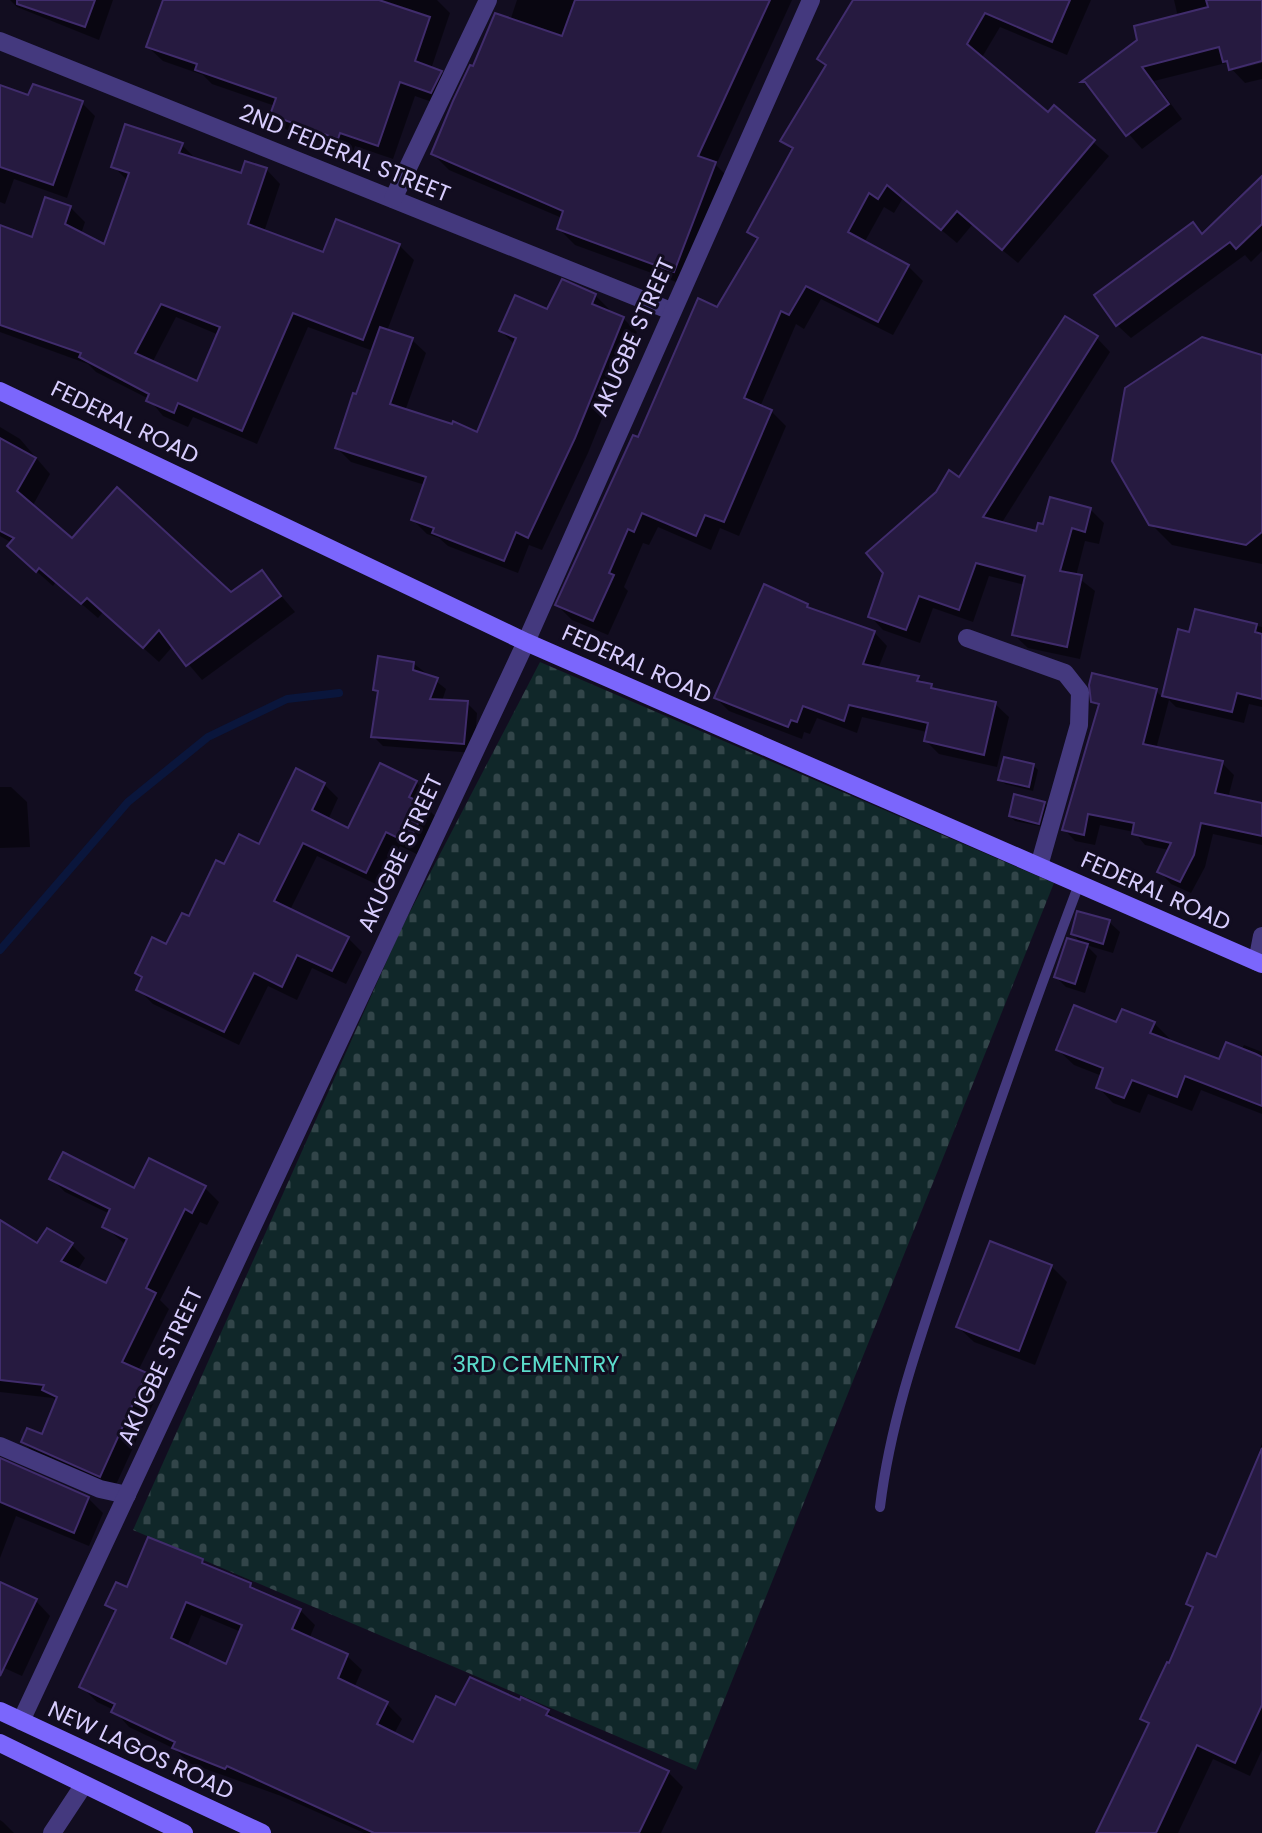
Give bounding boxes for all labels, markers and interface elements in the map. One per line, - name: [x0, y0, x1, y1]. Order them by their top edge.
- street label: 2ND FEDERAL STREET: [235, 96, 455, 210]
- street label: AKUGBE STREET: [584, 253, 682, 421]
- street label: FEDERAL ROAD: [46, 372, 204, 472]
- street label: FEDERAL ROAD: [557, 617, 717, 711]
- street label: AKUGBE STREET: [349, 769, 451, 937]
- street label: FEDERAL ROAD: [1076, 844, 1236, 938]
- street label: AKUGBE STREET: [109, 1282, 211, 1450]
- park label: 3RD CEMENTRY: [452, 1348, 620, 1380]
- street label: NEW LAGOS ROAD: [43, 1693, 239, 1807]

